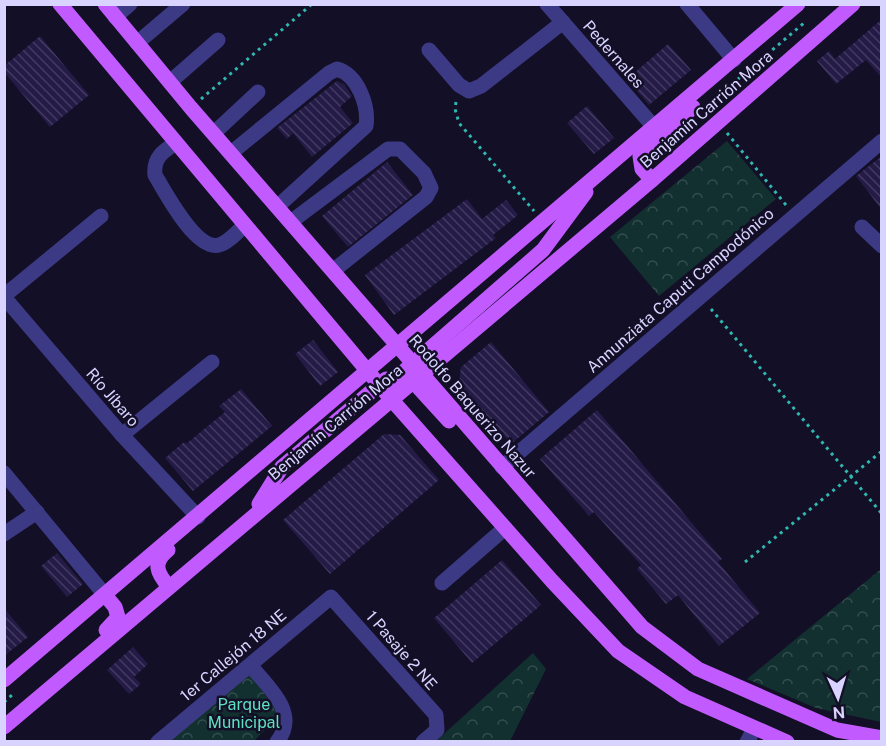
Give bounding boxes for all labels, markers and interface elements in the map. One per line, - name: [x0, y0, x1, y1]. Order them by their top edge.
- street label: Pedernales: [579, 17, 648, 92]
- street label: Benjamín Carrión Mora: [636, 47, 776, 172]
- street label: Annunziata Caputi Campodónico: [583, 204, 778, 377]
- street label: Rodolfo Baquerizo Nazur: [405, 331, 540, 482]
- street label: Benjamín Carrión Mora: [264, 361, 406, 484]
- street label: Río Jíbaro: [82, 364, 143, 430]
- street label: 1er Callejón 18 NE: [176, 605, 290, 705]
- street label: 1 Pasaje 2 NE: [362, 607, 441, 694]
- north arrow: [808, 668, 868, 728]
- park label: Parque Municipal: [208, 695, 280, 732]
- text: N: [832, 703, 846, 722]

